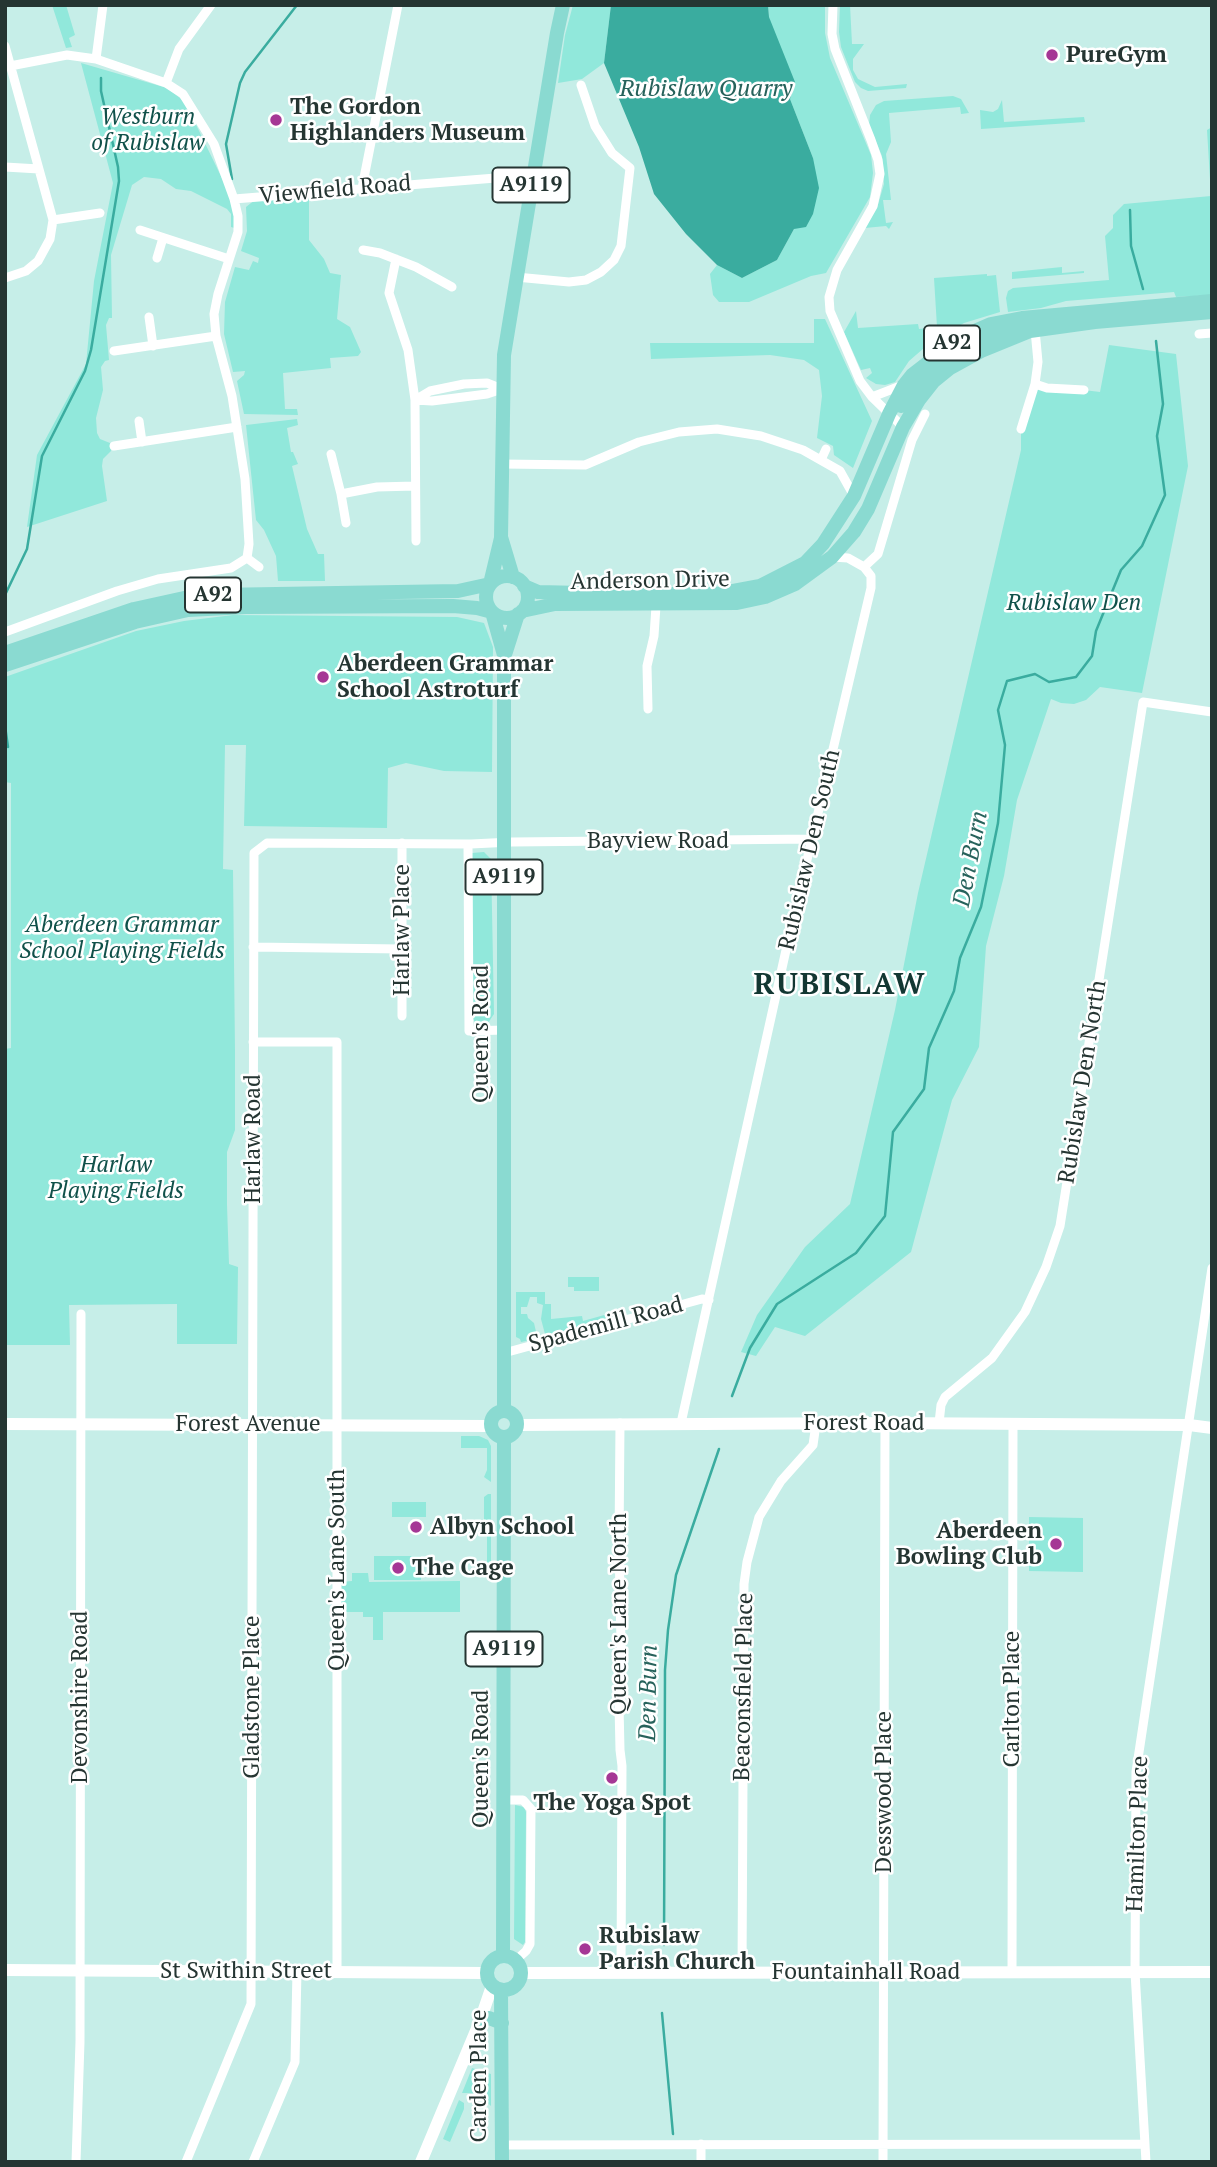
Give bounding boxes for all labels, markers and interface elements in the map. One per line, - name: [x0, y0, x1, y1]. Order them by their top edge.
- place label: PureGym: [1066, 41, 1167, 69]
- marker: PureGym: [1044, 47, 1060, 63]
- water label: Rubislaw Quarry: [620, 75, 792, 103]
- place label: The Gordon Highlanders Museum: [290, 93, 525, 147]
- park label: Westburn of Rubislaw: [91, 103, 205, 157]
- marker: The Gordon Highlanders Museum: [268, 112, 284, 128]
- road number: A9119: [492, 168, 570, 202]
- street label: Viewfield Road: [258, 170, 412, 210]
- road number: A92: [924, 326, 980, 360]
- street label: Anderson Drive: [570, 566, 730, 596]
- road number: A92: [185, 578, 241, 612]
- park label: Rubislaw Den: [1007, 589, 1141, 617]
- place label: Aberdeen Grammar School Astroturf: [337, 650, 553, 704]
- marker: Aberdeen Grammar School Astroturf: [315, 669, 331, 685]
- street label: Rubislaw Den South: [773, 747, 847, 953]
- water label: Den Burn: [948, 809, 994, 909]
- street label: Bayview Road: [587, 827, 729, 855]
- road number: A9119: [466, 860, 542, 894]
- street label: Harlaw Place: [388, 864, 416, 996]
- park label: Aberdeen Grammar School Playing Fields: [19, 911, 225, 965]
- street label: Queen's Road: [467, 965, 495, 1103]
- district label: RUBISLAW: [754, 967, 926, 1003]
- street label: Rubislaw Den North: [1053, 978, 1113, 1186]
- street label: Harlaw Road: [239, 1074, 267, 1204]
- park label: Harlaw Playing Fields: [48, 1151, 184, 1205]
- street label: Spademill Road: [526, 1291, 686, 1359]
- street label: Forest Road: [803, 1409, 925, 1437]
- street label: Forest Avenue: [175, 1410, 321, 1438]
- street label: Queen's Lane South: [323, 1469, 351, 1671]
- place label: Albyn School: [430, 1513, 574, 1541]
- street label: Queen's Lane North: [605, 1513, 633, 1715]
- place label: Aberdeen Bowling Club: [896, 1517, 1042, 1571]
- marker: Albyn School: [408, 1519, 424, 1535]
- marker: Aberdeen Bowling Club: [1048, 1536, 1064, 1552]
- place label: The Cage: [412, 1554, 514, 1582]
- marker: The Cage: [390, 1560, 406, 1576]
- street label: Beaconsfield Place: [729, 1592, 759, 1782]
- street label: Devonshire Road: [66, 1611, 94, 1783]
- street label: Gladstone Place: [238, 1615, 266, 1779]
- street label: Carlton Place: [998, 1631, 1026, 1767]
- road number: A9119: [466, 1632, 542, 1666]
- water label: Den Burn: [634, 1644, 664, 1742]
- street label: Queen's Road: [467, 1690, 495, 1828]
- street label: Desswood Place: [870, 1711, 898, 1873]
- street label: Hamilton Place: [1121, 1755, 1155, 1913]
- marker: The Yoga Spot: [604, 1770, 620, 1786]
- place label: The Yoga Spot: [533, 1789, 691, 1817]
- place label: Rubislaw Parish Church: [599, 1922, 755, 1976]
- marker: Rubislaw Parish Church: [577, 1941, 593, 1957]
- street label: St Swithin Street: [160, 1957, 332, 1985]
- street label: Fountainhall Road: [772, 1958, 960, 1986]
- street label: Carden Place: [465, 2010, 493, 2142]

